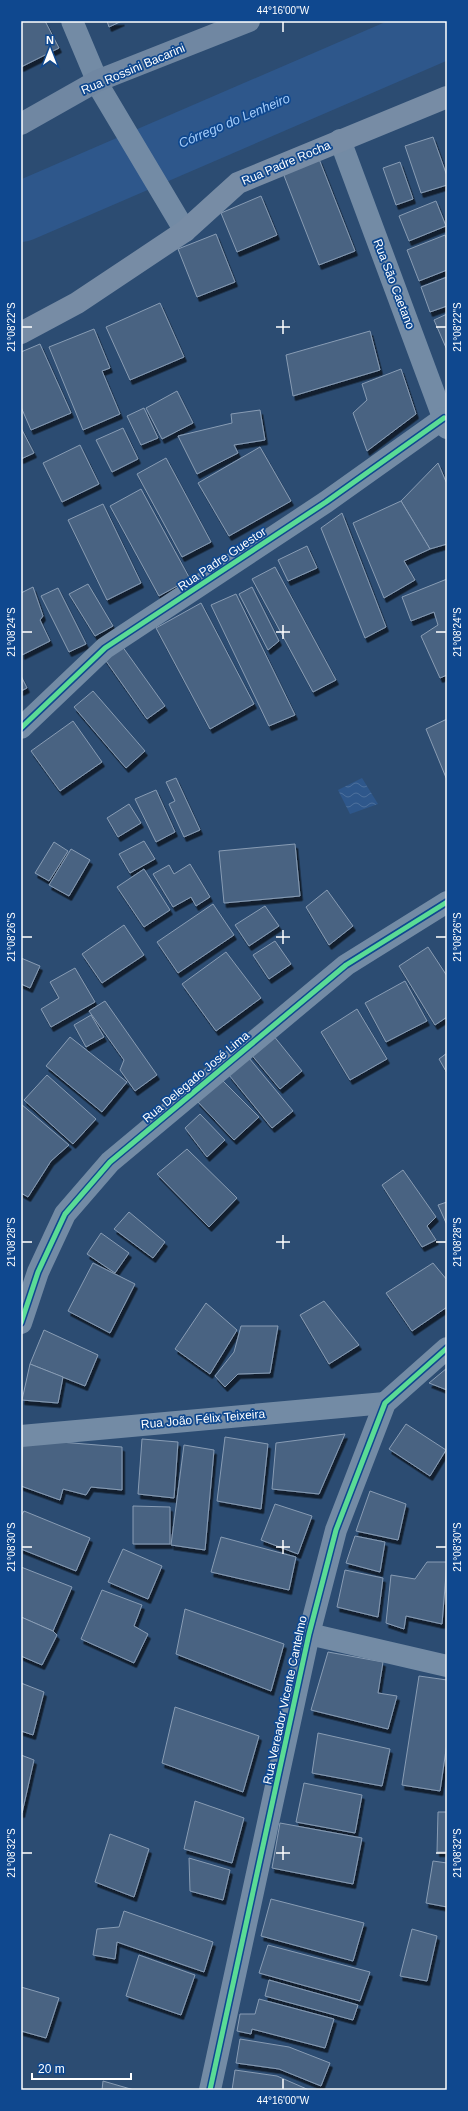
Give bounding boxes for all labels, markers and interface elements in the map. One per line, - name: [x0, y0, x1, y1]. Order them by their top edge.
- text: 44°16'00"W: [257, 5, 310, 16]
- north arrow: [30, 30, 70, 70]
- text: N: [46, 34, 54, 46]
- street label: Rua Rossini Bacarini: [79, 41, 187, 97]
- water label: Córrego do Lenheiro: [176, 90, 292, 151]
- street label: Rua Padre Rocha: [239, 138, 333, 188]
- street label: Rua São Caetano: [370, 237, 418, 331]
- text: 21°08'22"S: [6, 302, 17, 352]
- text: 21°08'22"S: [452, 302, 463, 352]
- street label: Rua Padre Guestor: [175, 524, 269, 594]
- text: 21°08'24"S: [6, 607, 17, 657]
- text: 21°08'24"S: [452, 607, 463, 657]
- text: 21°08'26"S: [6, 912, 17, 962]
- text: 21°08'26"S: [452, 912, 463, 962]
- street label: Rua Delegado José Lima: [140, 1028, 252, 1126]
- text: 21°08'28"S: [6, 1217, 17, 1267]
- text: 21°08'28"S: [452, 1217, 463, 1267]
- street label: Rua João Félix Teixeira: [140, 1407, 266, 1431]
- text: 21°08'30"S: [6, 1522, 17, 1572]
- text: 21°08'30"S: [452, 1522, 463, 1572]
- street label: Rua Vereador Vicente Cantelmo: [260, 1614, 310, 1786]
- text: 21°08'32"S: [6, 1828, 17, 1878]
- text: 21°08'32"S: [452, 1828, 463, 1878]
- scale bar: [32, 2055, 131, 2081]
- text: 20 m: [38, 2062, 65, 2076]
- text: 44°16'00"W: [257, 2095, 310, 2106]

